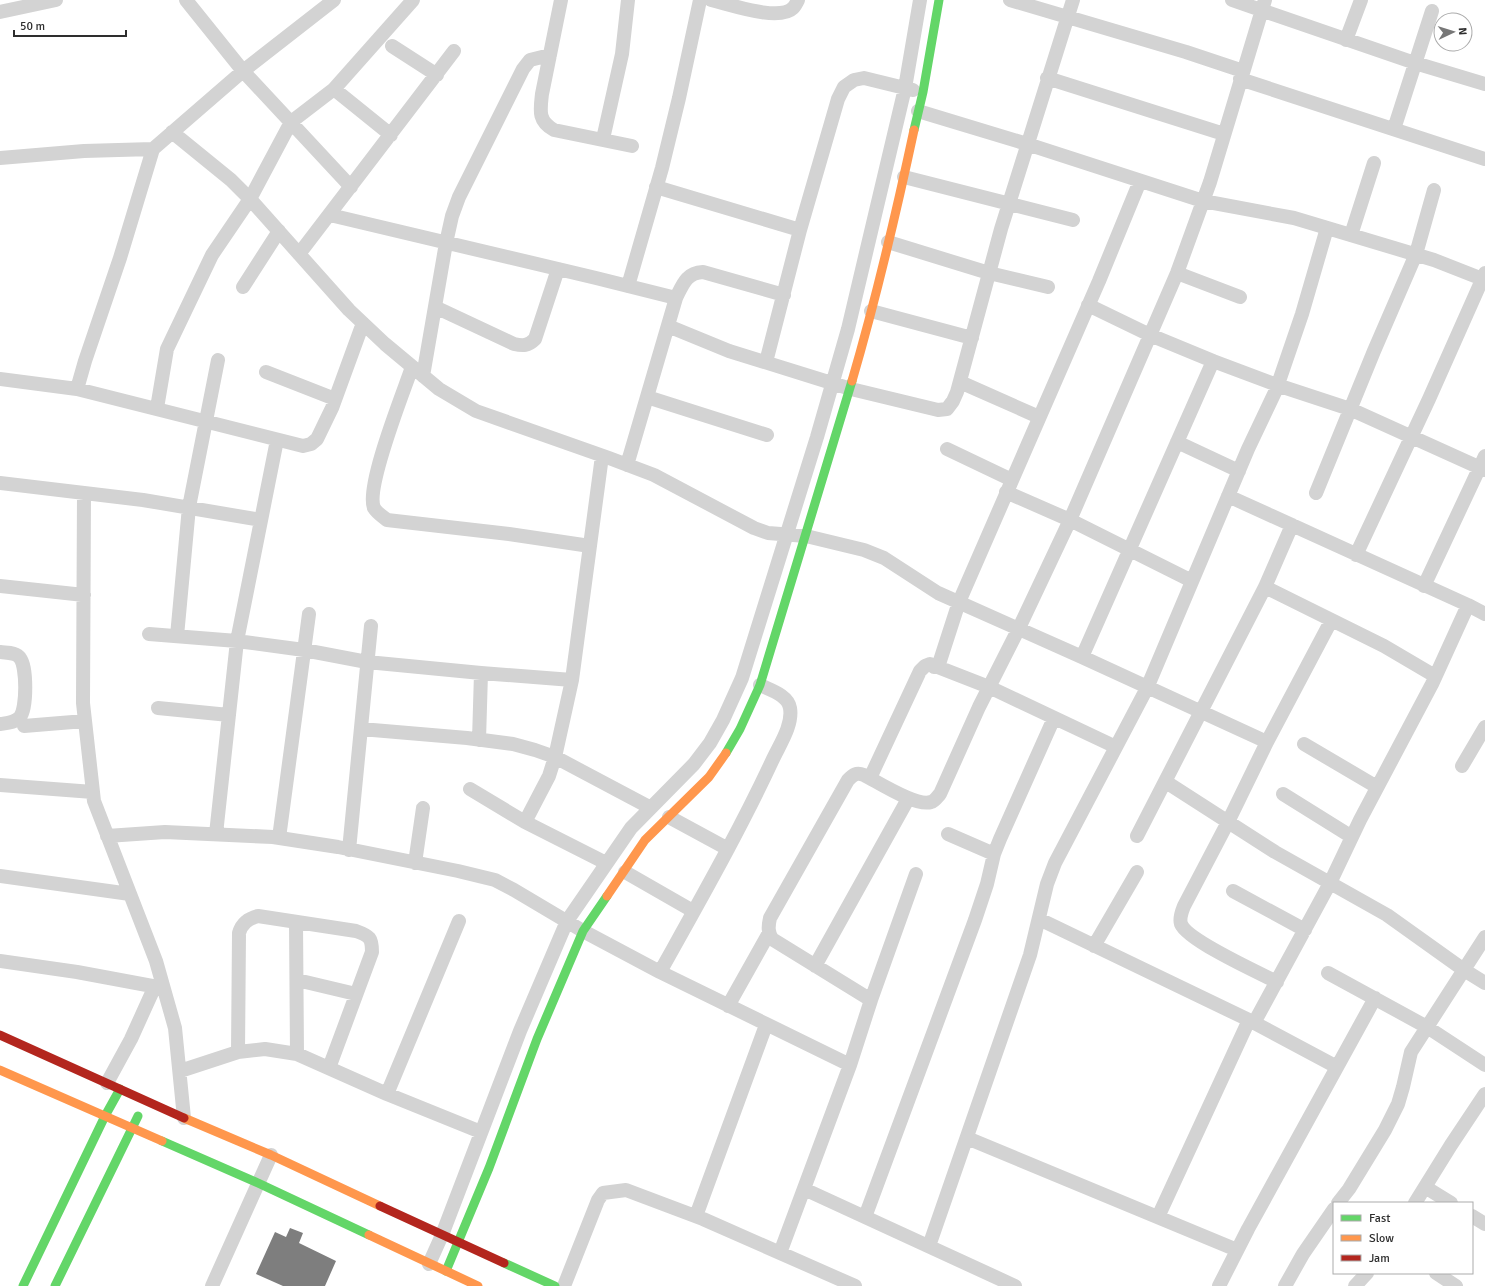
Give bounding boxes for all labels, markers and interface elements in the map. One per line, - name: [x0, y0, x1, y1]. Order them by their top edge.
- scale bar: [14, 12, 126, 38]
- north arrow: [1433, 12, 1473, 52]
- text: 50 m: [20, 19, 45, 34]
- text: N: [1456, 27, 1469, 36]
- legend: [1333, 1202, 1473, 1274]
- text: Fast: [1369, 1211, 1390, 1226]
- text: Slow: [1369, 1231, 1394, 1246]
- text: Jam: [1369, 1251, 1390, 1266]

